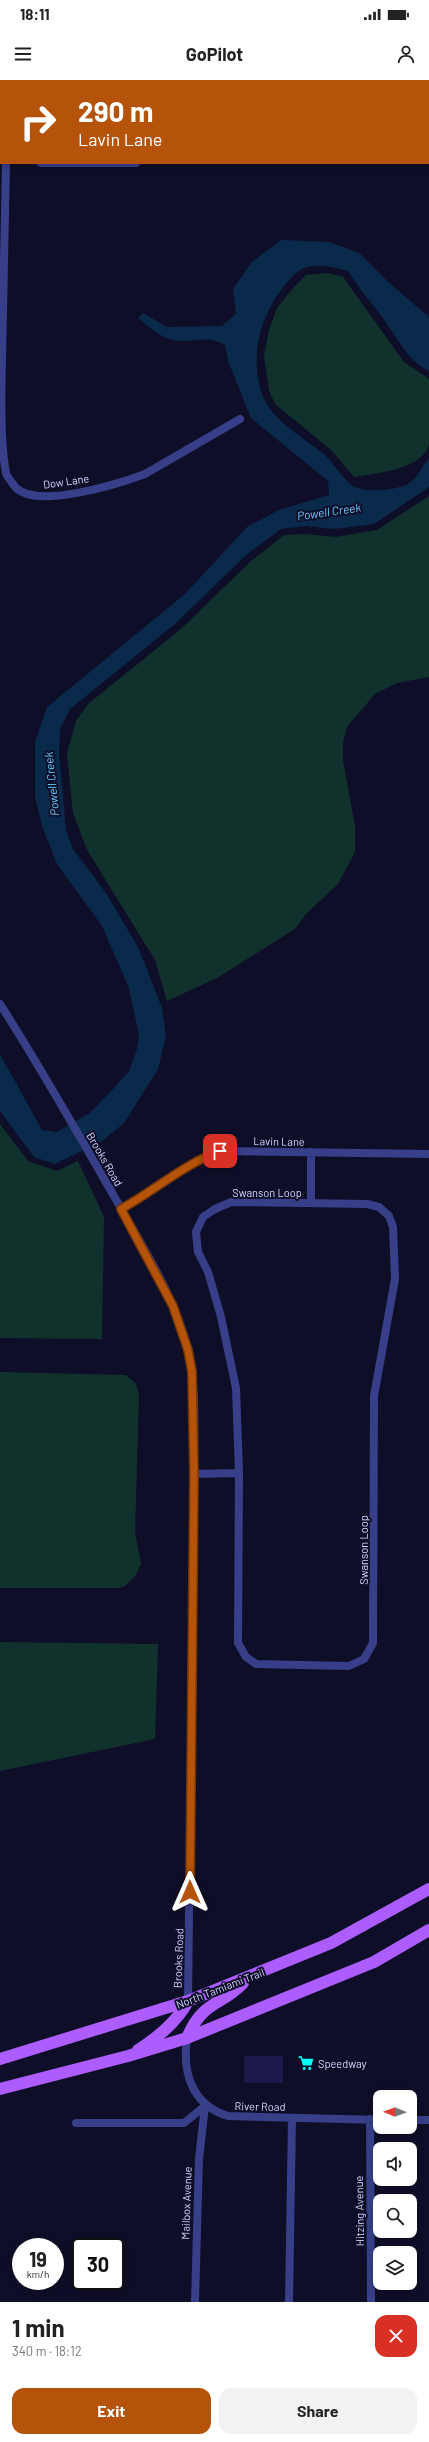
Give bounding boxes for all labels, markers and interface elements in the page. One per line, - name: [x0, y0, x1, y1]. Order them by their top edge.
- text: 18:11: [20, 5, 50, 23]
- icon: menu: [12, 43, 34, 65]
- text: GoPilot: [186, 43, 243, 65]
- icon: person: [395, 43, 417, 65]
- text: 290 m: [78, 94, 154, 128]
- icon: right: [12, 96, 64, 148]
- text: Lavin Lane: [78, 128, 162, 150]
- street label: Dow Lane: [42, 471, 90, 491]
- water label: Powell Creek: [296, 500, 362, 522]
- water label: Powell Creek: [41, 751, 61, 817]
- street label: Brooks Road: [84, 1130, 126, 1188]
- pin: [203, 1134, 237, 1168]
- street label: Lavin Lane: [253, 1134, 305, 1148]
- icon: arrive: [209, 1140, 231, 1162]
- street label: Swanson Loop: [232, 1186, 302, 1199]
- street label: Swanson Loop: [357, 1515, 370, 1585]
- position arrow: [169, 1871, 211, 1913]
- street label: Brooks Road: [170, 1928, 186, 1988]
- street label: North Tamiami Trail: [174, 1965, 266, 2011]
- supermarket icon: Speedway: [297, 2054, 315, 2072]
- place label: Speedway: [318, 2057, 367, 2070]
- north arrow: [373, 2090, 417, 2134]
- map controls: [373, 2090, 417, 2290]
- street label: River Road: [234, 2099, 286, 2113]
- button: sound: [373, 2142, 417, 2186]
- street label: Mailbox Avenue: [178, 2166, 194, 2240]
- street label: Hitzing Avenue: [352, 2175, 366, 2246]
- button: search: [373, 2194, 417, 2238]
- speed limit sign: 30: [72, 2238, 124, 2290]
- button: layers: [373, 2246, 417, 2290]
- text: 19: [29, 2247, 47, 2271]
- text: km/h: [27, 2268, 49, 2280]
- text: 1 min: [12, 2313, 65, 2342]
- button: close: [375, 2315, 417, 2357]
- text: 340 m · 18:12: [12, 2343, 82, 2359]
- button: Exit: [12, 2388, 211, 2434]
- button: Share: [219, 2388, 417, 2434]

